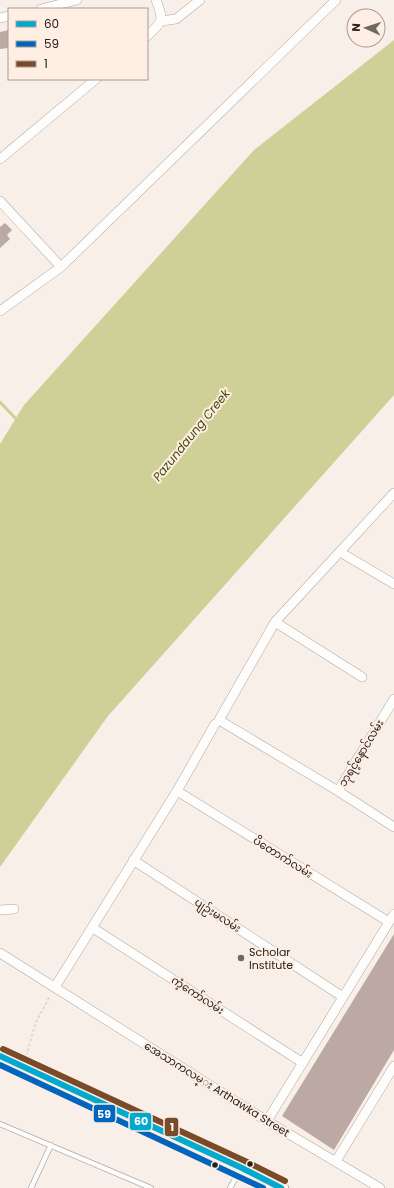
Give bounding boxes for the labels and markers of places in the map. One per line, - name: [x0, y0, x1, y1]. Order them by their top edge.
- place label: Scholar Institute: [249, 944, 293, 973]
- marker: Scholar Institute: [236, 953, 246, 963]
- unlabelled marker: [245, 1159, 255, 1169]
- unlabelled marker: [210, 1160, 220, 1170]

